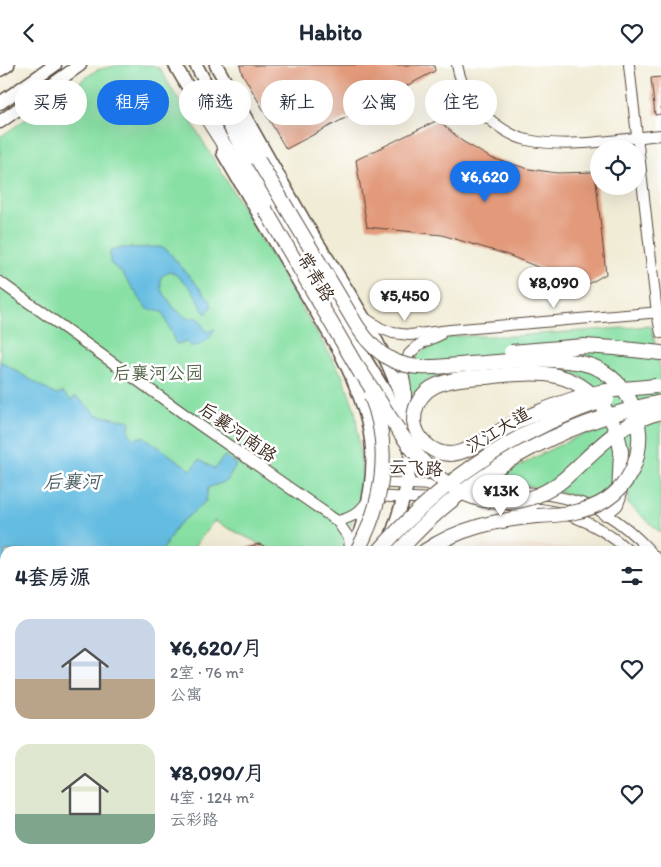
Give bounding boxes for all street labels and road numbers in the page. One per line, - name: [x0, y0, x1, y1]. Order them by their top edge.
- street label: 常青路: [293, 248, 339, 306]
- street label: 后襄河南路: [195, 397, 281, 467]
- street label: 汉江大道: [461, 402, 535, 458]
- street label: 云飞路: [388, 456, 444, 480]

